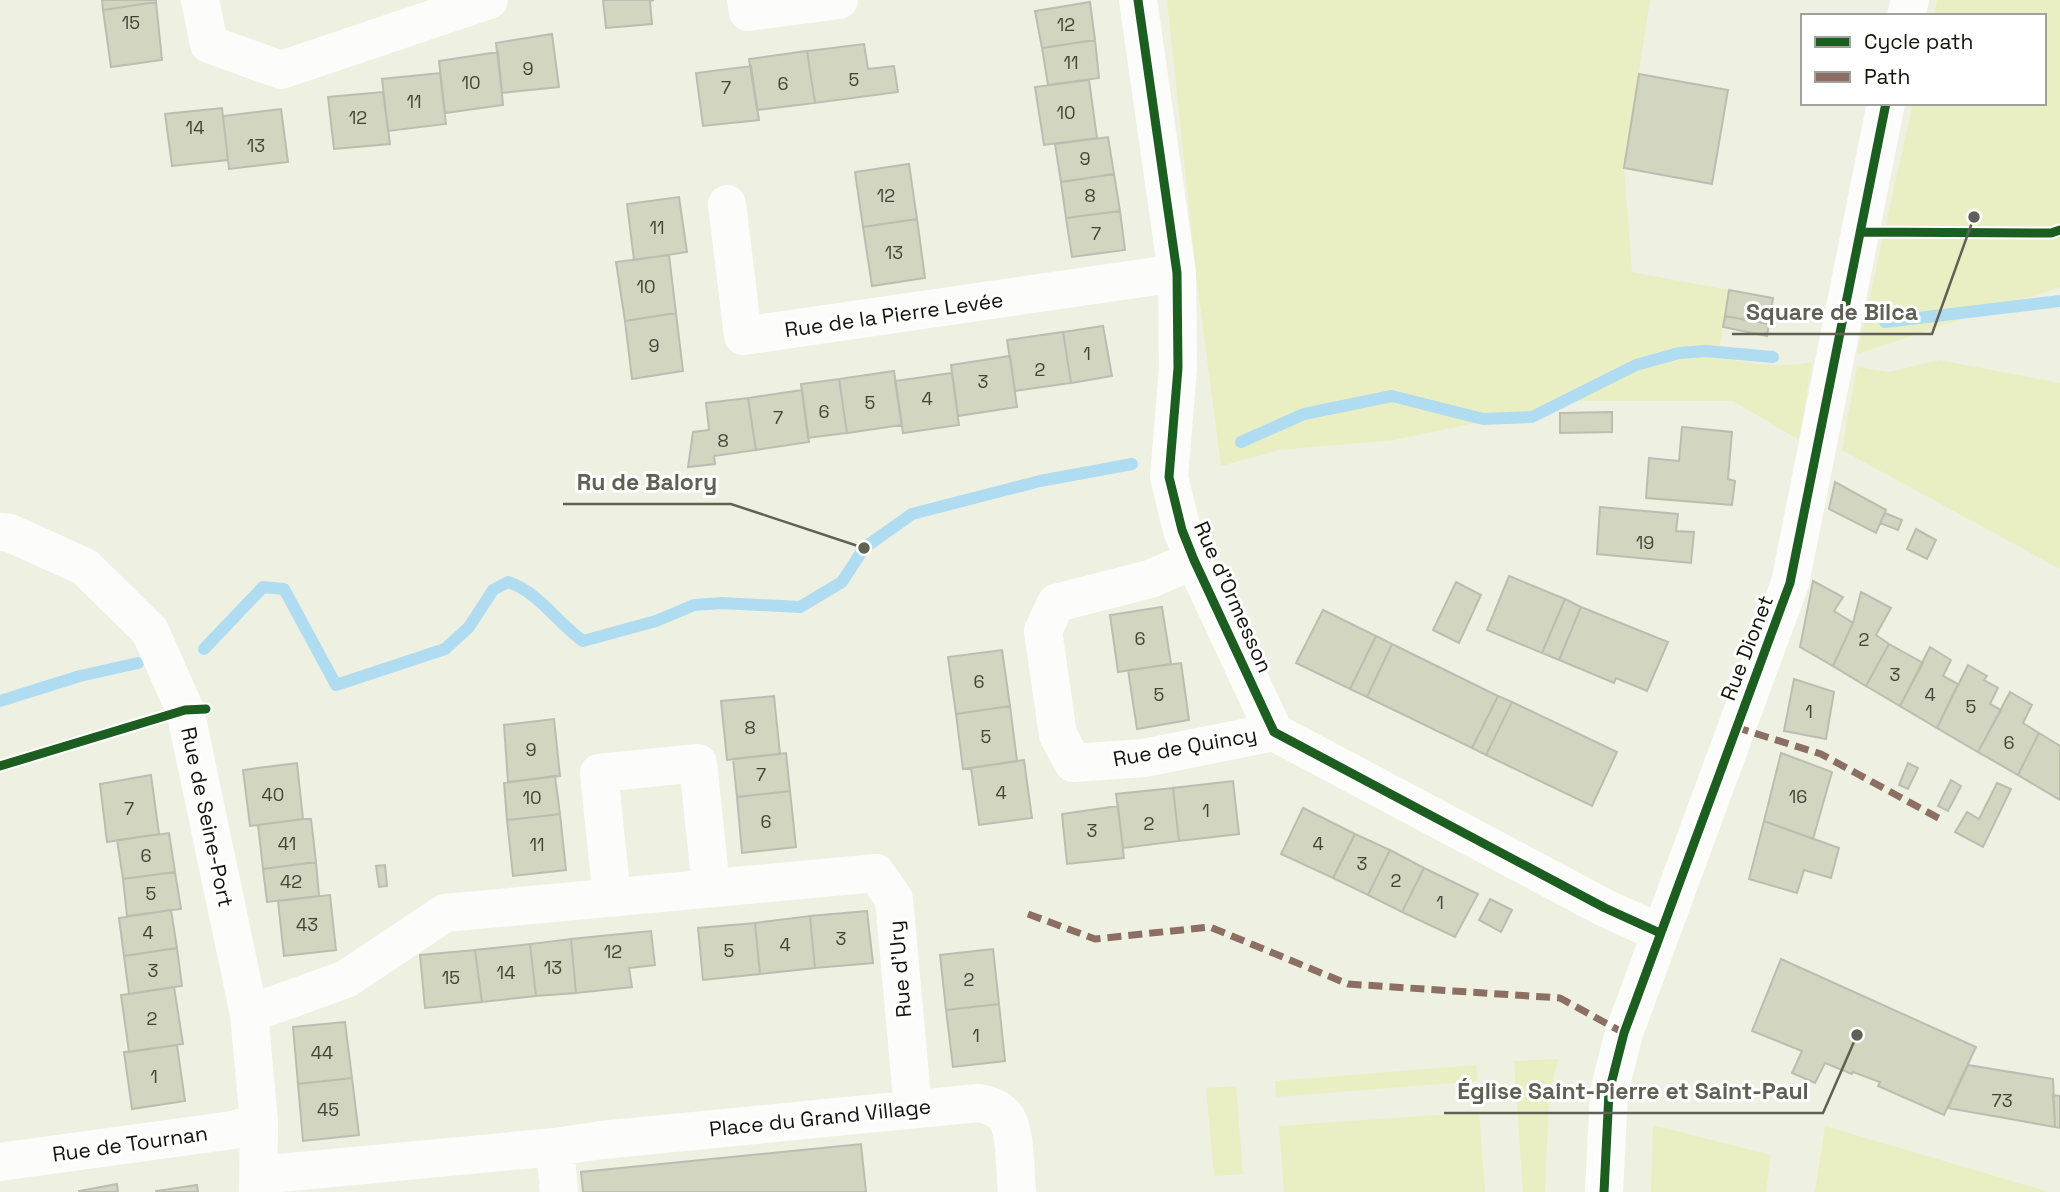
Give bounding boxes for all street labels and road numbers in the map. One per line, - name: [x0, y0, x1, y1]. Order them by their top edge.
- street label: Rue de la Pierre Levée: [783, 286, 1005, 343]
- street label: Rue d'Ormesson: [1188, 517, 1279, 677]
- street label: Rue Dionet: [1714, 591, 1779, 704]
- street label: Rue de Quincy: [1111, 721, 1259, 772]
- street label: Rue de Seine-Port: [175, 724, 240, 909]
- street label: Rue d'Ury: [882, 919, 917, 1019]
- street label: Place du Grand Village: [708, 1092, 932, 1143]
- street label: Rue de Tournan: [51, 1119, 209, 1168]

